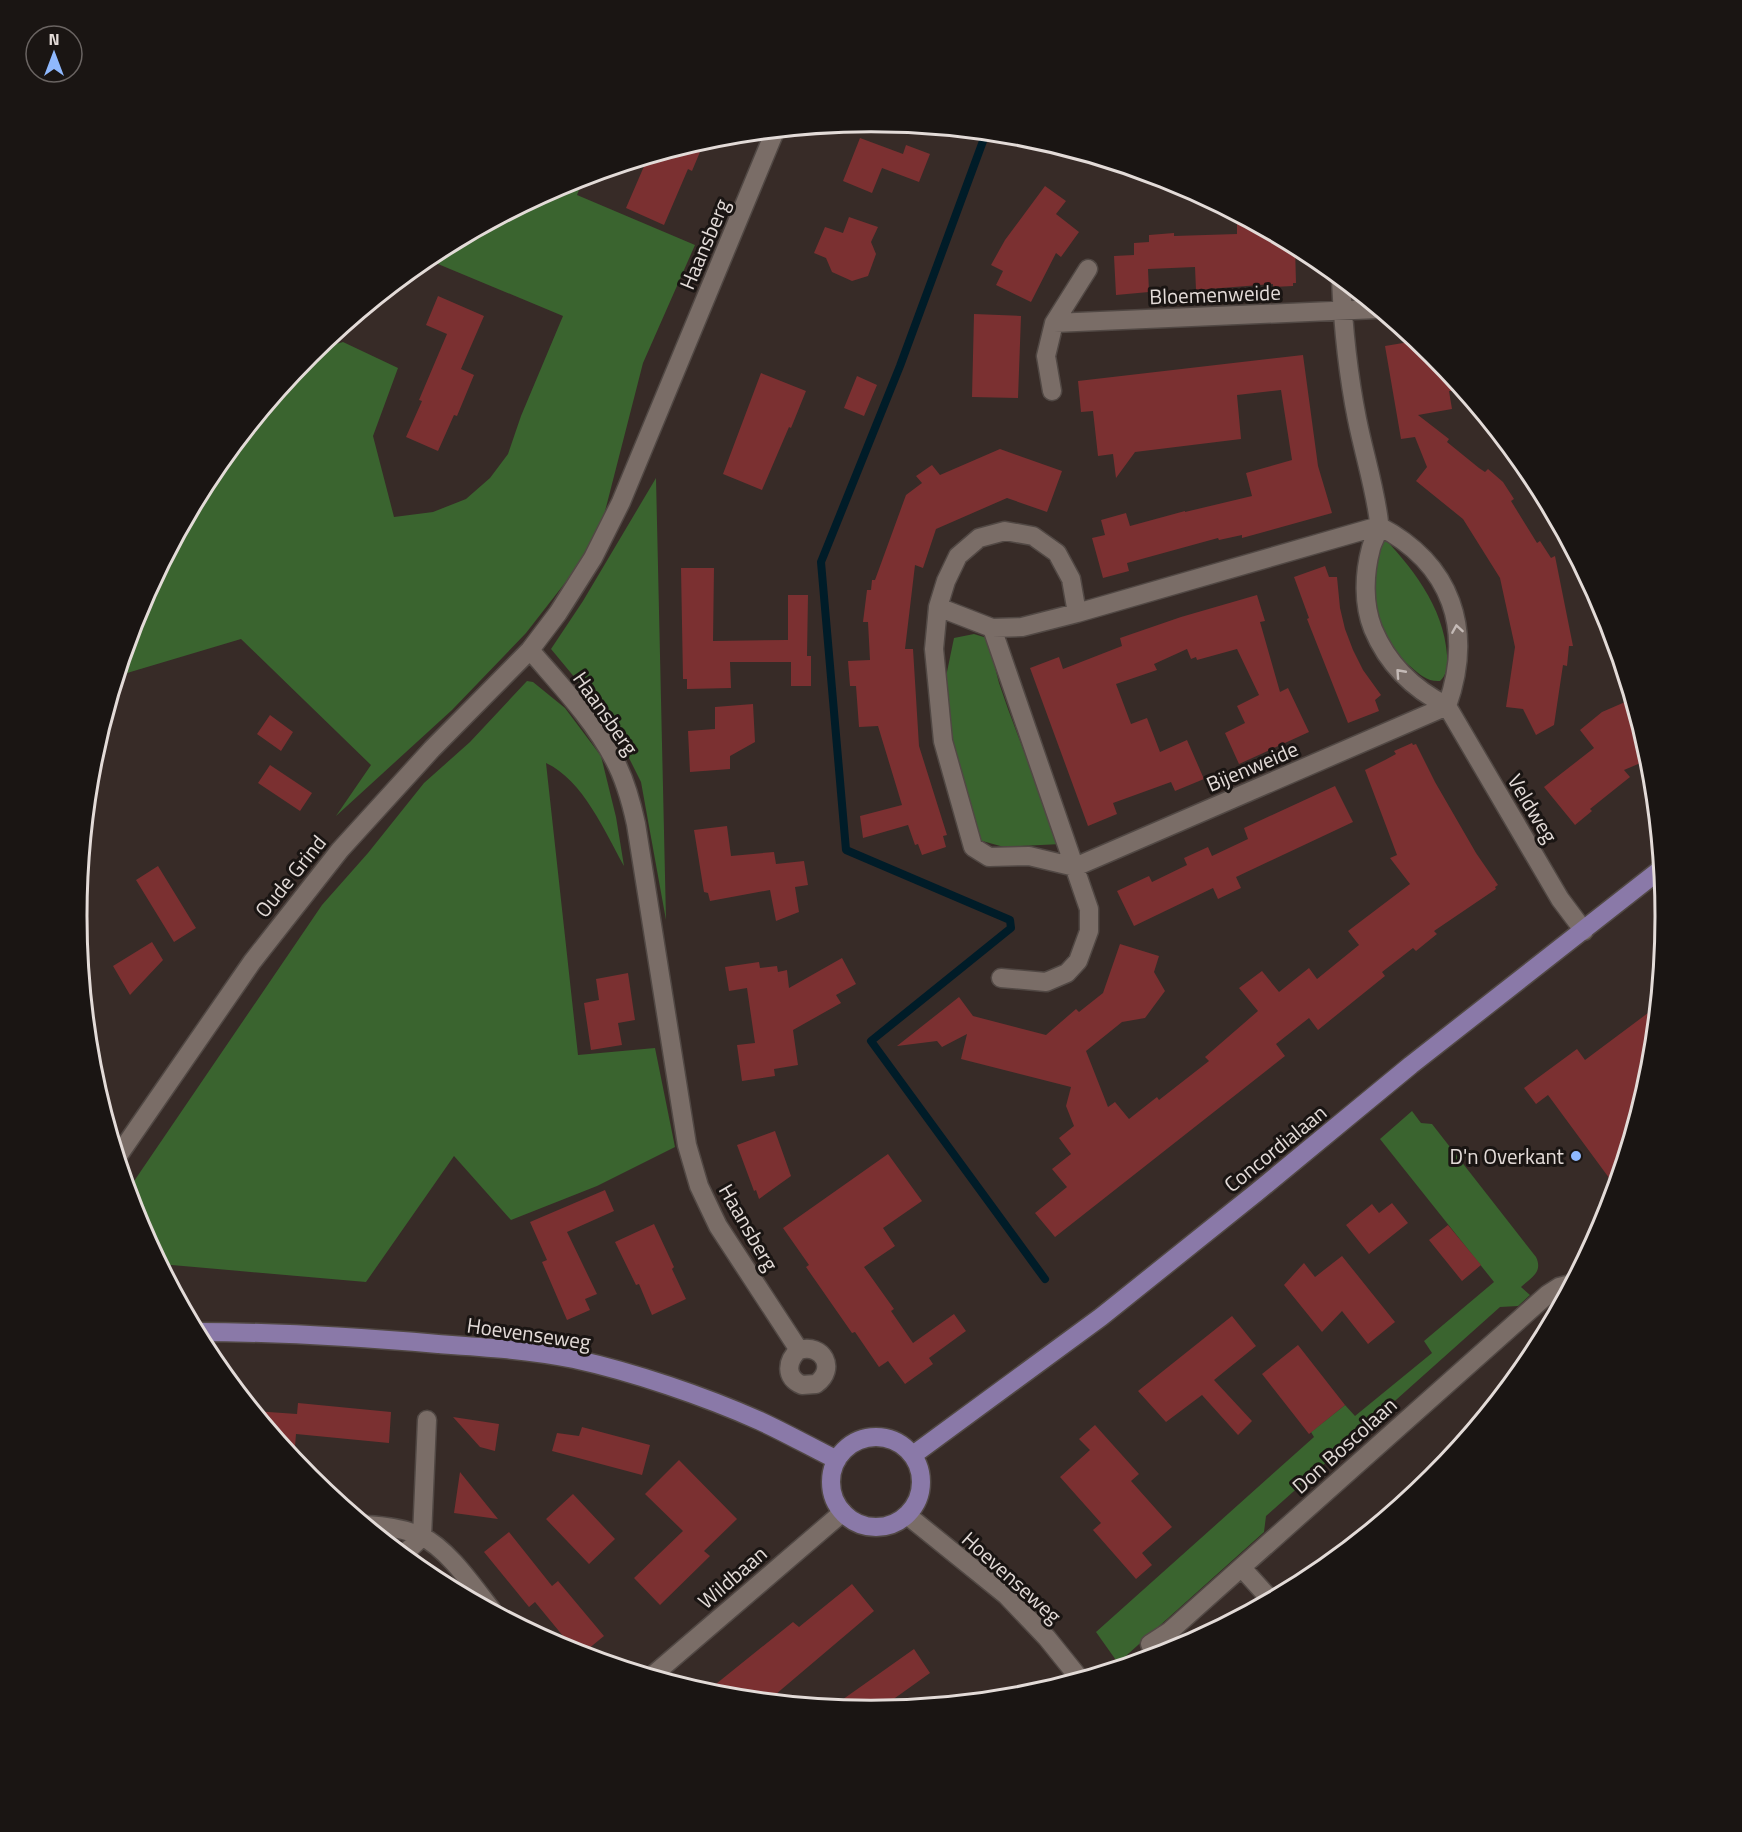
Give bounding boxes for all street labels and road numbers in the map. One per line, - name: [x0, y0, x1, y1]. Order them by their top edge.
- street label: Haansberg: [671, 193, 738, 294]
- street label: Bloemenweide: [1149, 276, 1281, 312]
- street label: Haansberg: [565, 665, 647, 762]
- street label: Bijenweide: [1201, 732, 1303, 800]
- street label: Veldweg: [1500, 767, 1566, 849]
- street label: Oude Grind: [247, 828, 333, 924]
- street label: Concordialaan: [1217, 1097, 1333, 1199]
- street label: Haansberg: [711, 1178, 787, 1277]
- street label: Hoevenseweg: [465, 1308, 593, 1358]
- street label: Don Boscolaan: [1284, 1389, 1404, 1501]
- street label: Hoevenseweg: [955, 1523, 1069, 1631]
- street label: Wildbaan: [690, 1538, 774, 1616]

